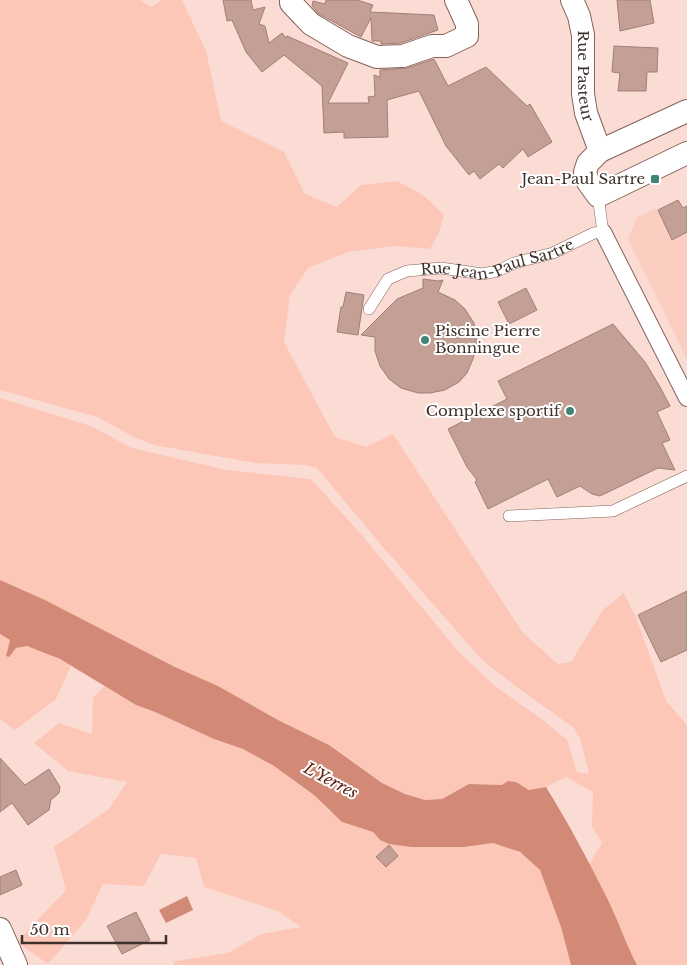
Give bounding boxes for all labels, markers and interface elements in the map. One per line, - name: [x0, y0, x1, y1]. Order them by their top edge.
- street label: Rue Pasteur: [574, 30, 599, 125]
- place label: Jean-Paul Sartre: [519, 169, 645, 188]
- marker: Jean-Paul Sartre: [649, 173, 661, 185]
- street label: Rue Jean-Paul Sartre: [420, 234, 577, 284]
- place label: Piscine Pierre Bonningue: [435, 321, 540, 357]
- marker: Piscine Pierre Bonningue: [419, 334, 431, 346]
- place label: Complexe sportif: [426, 401, 562, 420]
- marker: Complexe sportif: [564, 405, 576, 417]
- water label: L'Yerres: [300, 757, 361, 802]
- scale bar: [22, 912, 166, 944]
- text: 50 m: [30, 920, 70, 939]

